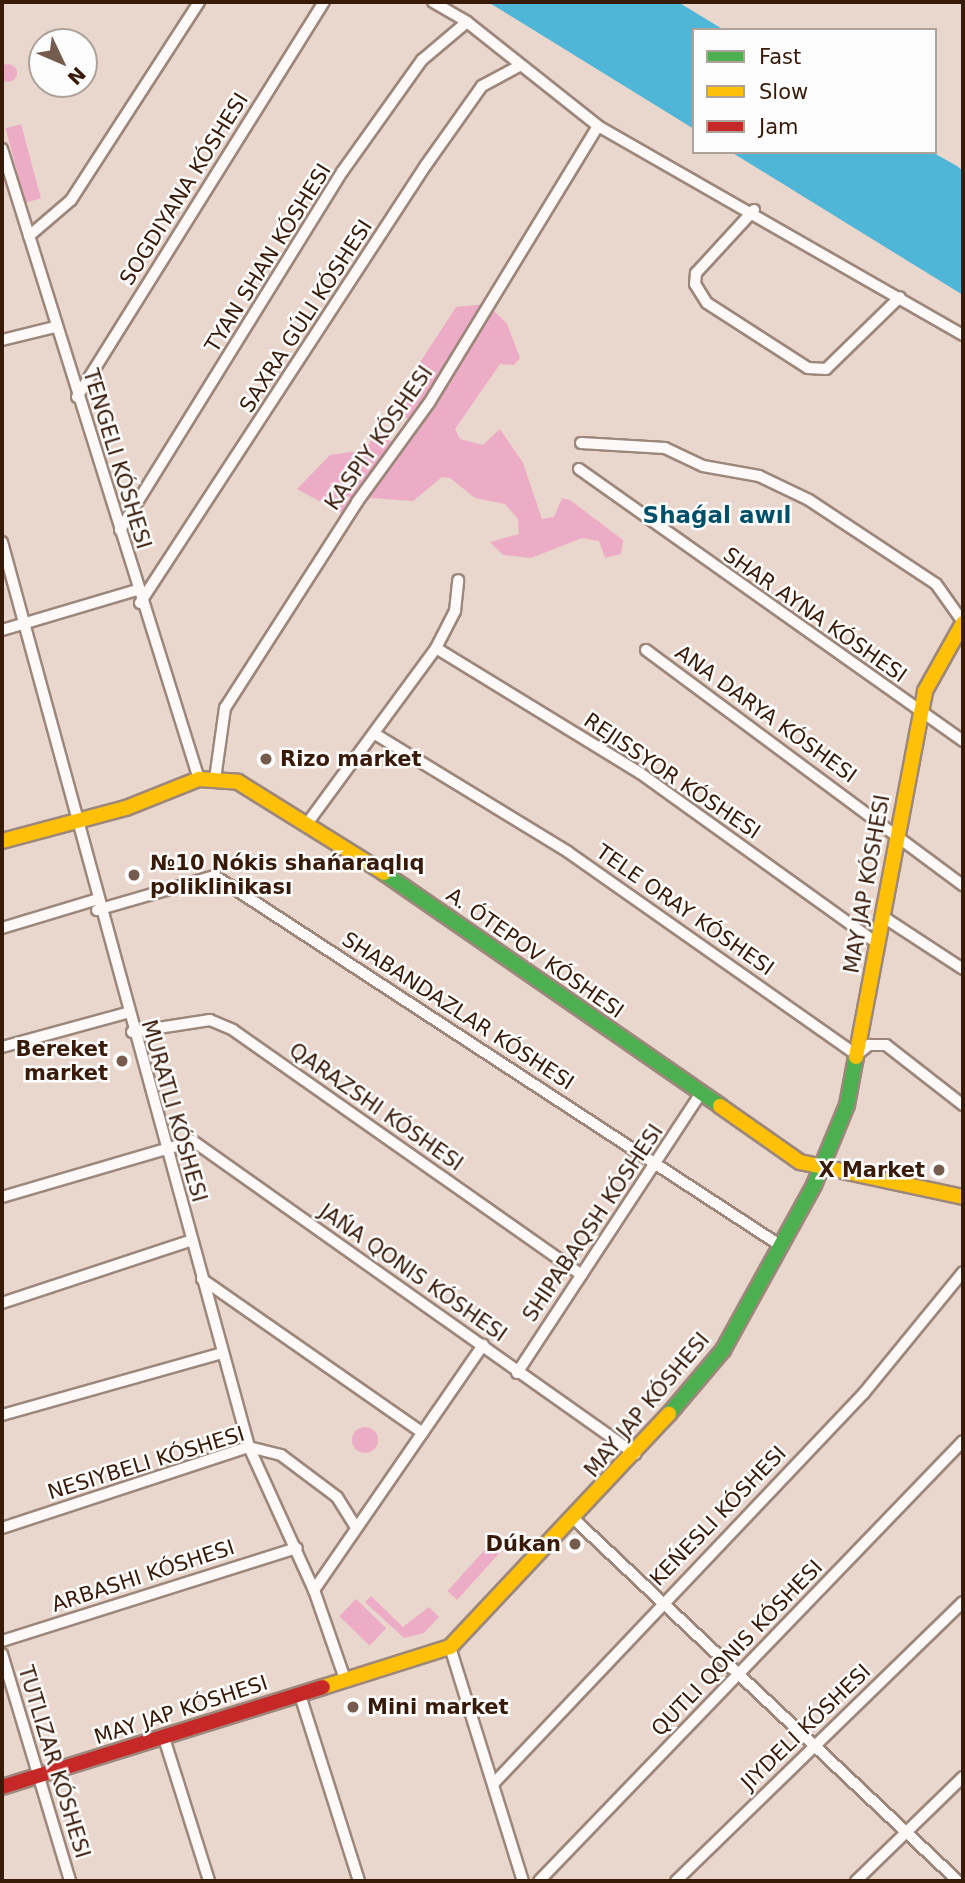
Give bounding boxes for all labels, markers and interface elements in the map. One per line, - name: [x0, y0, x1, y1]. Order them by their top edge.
- north arrow: [28, 28, 98, 98]
- legend: [692, 28, 937, 154]
- text: Fast: [759, 45, 801, 69]
- text: N: [63, 63, 90, 90]
- text: Slow: [759, 80, 808, 104]
- street label: SOGDIYANA KÓSHESI: [115, 88, 253, 290]
- text: Jam: [759, 115, 799, 139]
- street label: TYAN SHAN KÓSHESI: [200, 159, 336, 357]
- street label: SAXRA GÚLI KÓSHESI: [234, 215, 378, 417]
- street label: KASPIY KÓSHESI: [320, 361, 438, 515]
- street label: TENGELI KÓSHESI: [78, 366, 156, 552]
- district label: Shaǵal awıl: [643, 501, 791, 529]
- street label: SHAR AYNA KÓSHESI: [718, 542, 912, 688]
- street label: ANA DARYA KÓSHESI: [670, 640, 862, 788]
- street label: REJISSYOR KÓSHESI: [579, 708, 765, 844]
- place label: Rizo market: [280, 746, 421, 772]
- marker: Rizo market: [258, 751, 274, 767]
- street label: MAY JAP KÓSHESI: [839, 793, 895, 975]
- street label: TELE ORAY KÓSHESI: [591, 839, 779, 981]
- place label: №10 Nókis shańaraqlıq poliklinikası: [150, 850, 425, 900]
- marker: №10 Nókis shańaraqlıq poliklinikası: [124, 865, 144, 885]
- street label: A. ÓTEPOV KÓSHESI: [441, 882, 629, 1024]
- street label: SHABANDAZLAR KÓSHESI: [337, 927, 579, 1095]
- street label: MURATLI KÓSHESI: [136, 1017, 212, 1205]
- place label: Bereket market: [15, 1036, 108, 1086]
- street label: QARAZSHI KÓSHESI: [284, 1037, 468, 1177]
- marker: Bereket market: [114, 1053, 130, 1069]
- street label: SHIPABAQSH KÓSHESI: [517, 1119, 669, 1327]
- place label: X Market: [818, 1157, 925, 1183]
- marker: X Market: [931, 1162, 947, 1178]
- street label: JAŃA QONIS KÓSHESI: [314, 1199, 512, 1347]
- street label: MAY JAP KÓSHESI: [579, 1328, 715, 1482]
- street label: NESIYBELI KÓSHESI: [44, 1421, 248, 1505]
- street label: KEŃESLI KÓSHESI: [645, 1441, 791, 1591]
- place label: Dúkan: [486, 1531, 561, 1557]
- street label: ARBASHI KÓSHESI: [48, 1535, 238, 1617]
- marker: Dúkan: [567, 1536, 583, 1552]
- street label: QUTLI QONIS KÓSHESI: [646, 1555, 828, 1741]
- street label: JIYDELI KÓSHESI: [736, 1659, 876, 1795]
- street label: TUTLIZAR KÓSHESI: [13, 1663, 95, 1861]
- street label: MAY JAP KÓSHESI: [91, 1670, 271, 1750]
- place label: Mini market: [367, 1694, 509, 1720]
- marker: Mini market: [345, 1699, 361, 1715]

